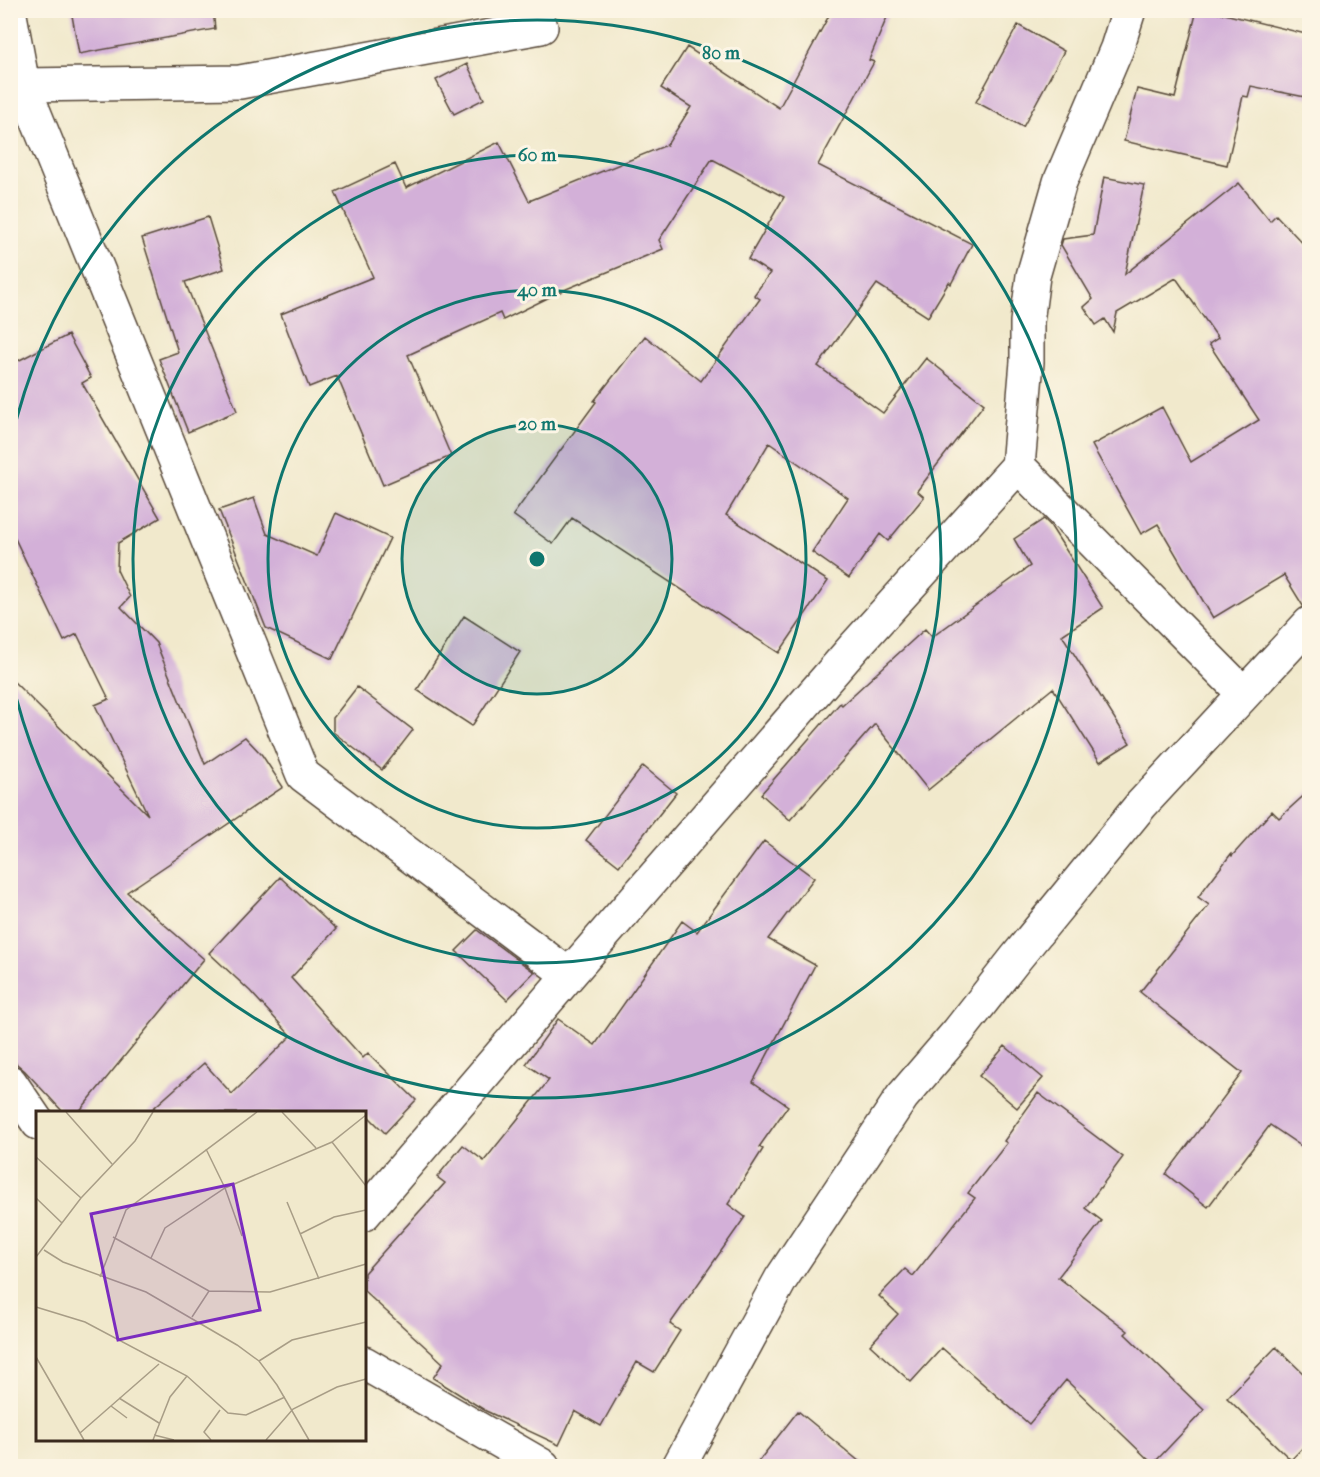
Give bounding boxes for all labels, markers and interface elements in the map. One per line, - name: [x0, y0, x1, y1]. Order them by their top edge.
- text: 80 m: [702, 43, 741, 64]
- text: 60 m: [518, 145, 557, 166]
- text: 40 m: [516, 280, 558, 301]
- text: 20 m: [518, 414, 557, 435]
- centre of rings: [527, 549, 547, 569]
- inset map: [36, 1111, 366, 1441]

